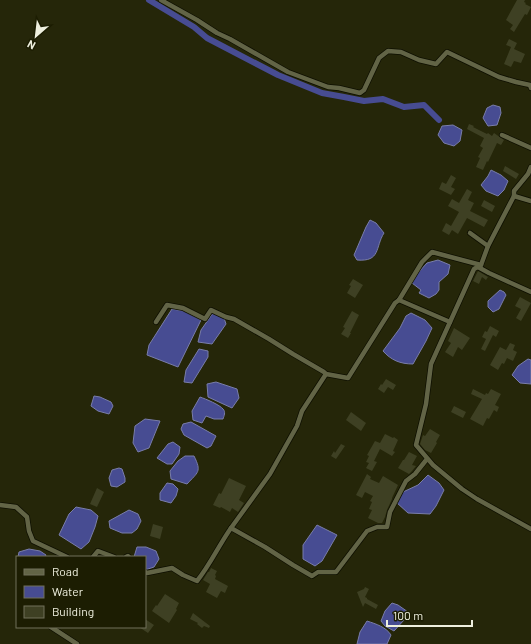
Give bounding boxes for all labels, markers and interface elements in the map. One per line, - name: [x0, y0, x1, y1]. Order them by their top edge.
- north arrow: [16, 16, 56, 56]
- text: N: [25, 38, 37, 53]
- legend: [16, 556, 146, 628]
- text: Road: [52, 564, 79, 578]
- text: Water: [52, 584, 84, 598]
- scale bar: [387, 602, 472, 628]
- text: Building: [52, 604, 94, 618]
- text: 100 m: [393, 608, 423, 622]

